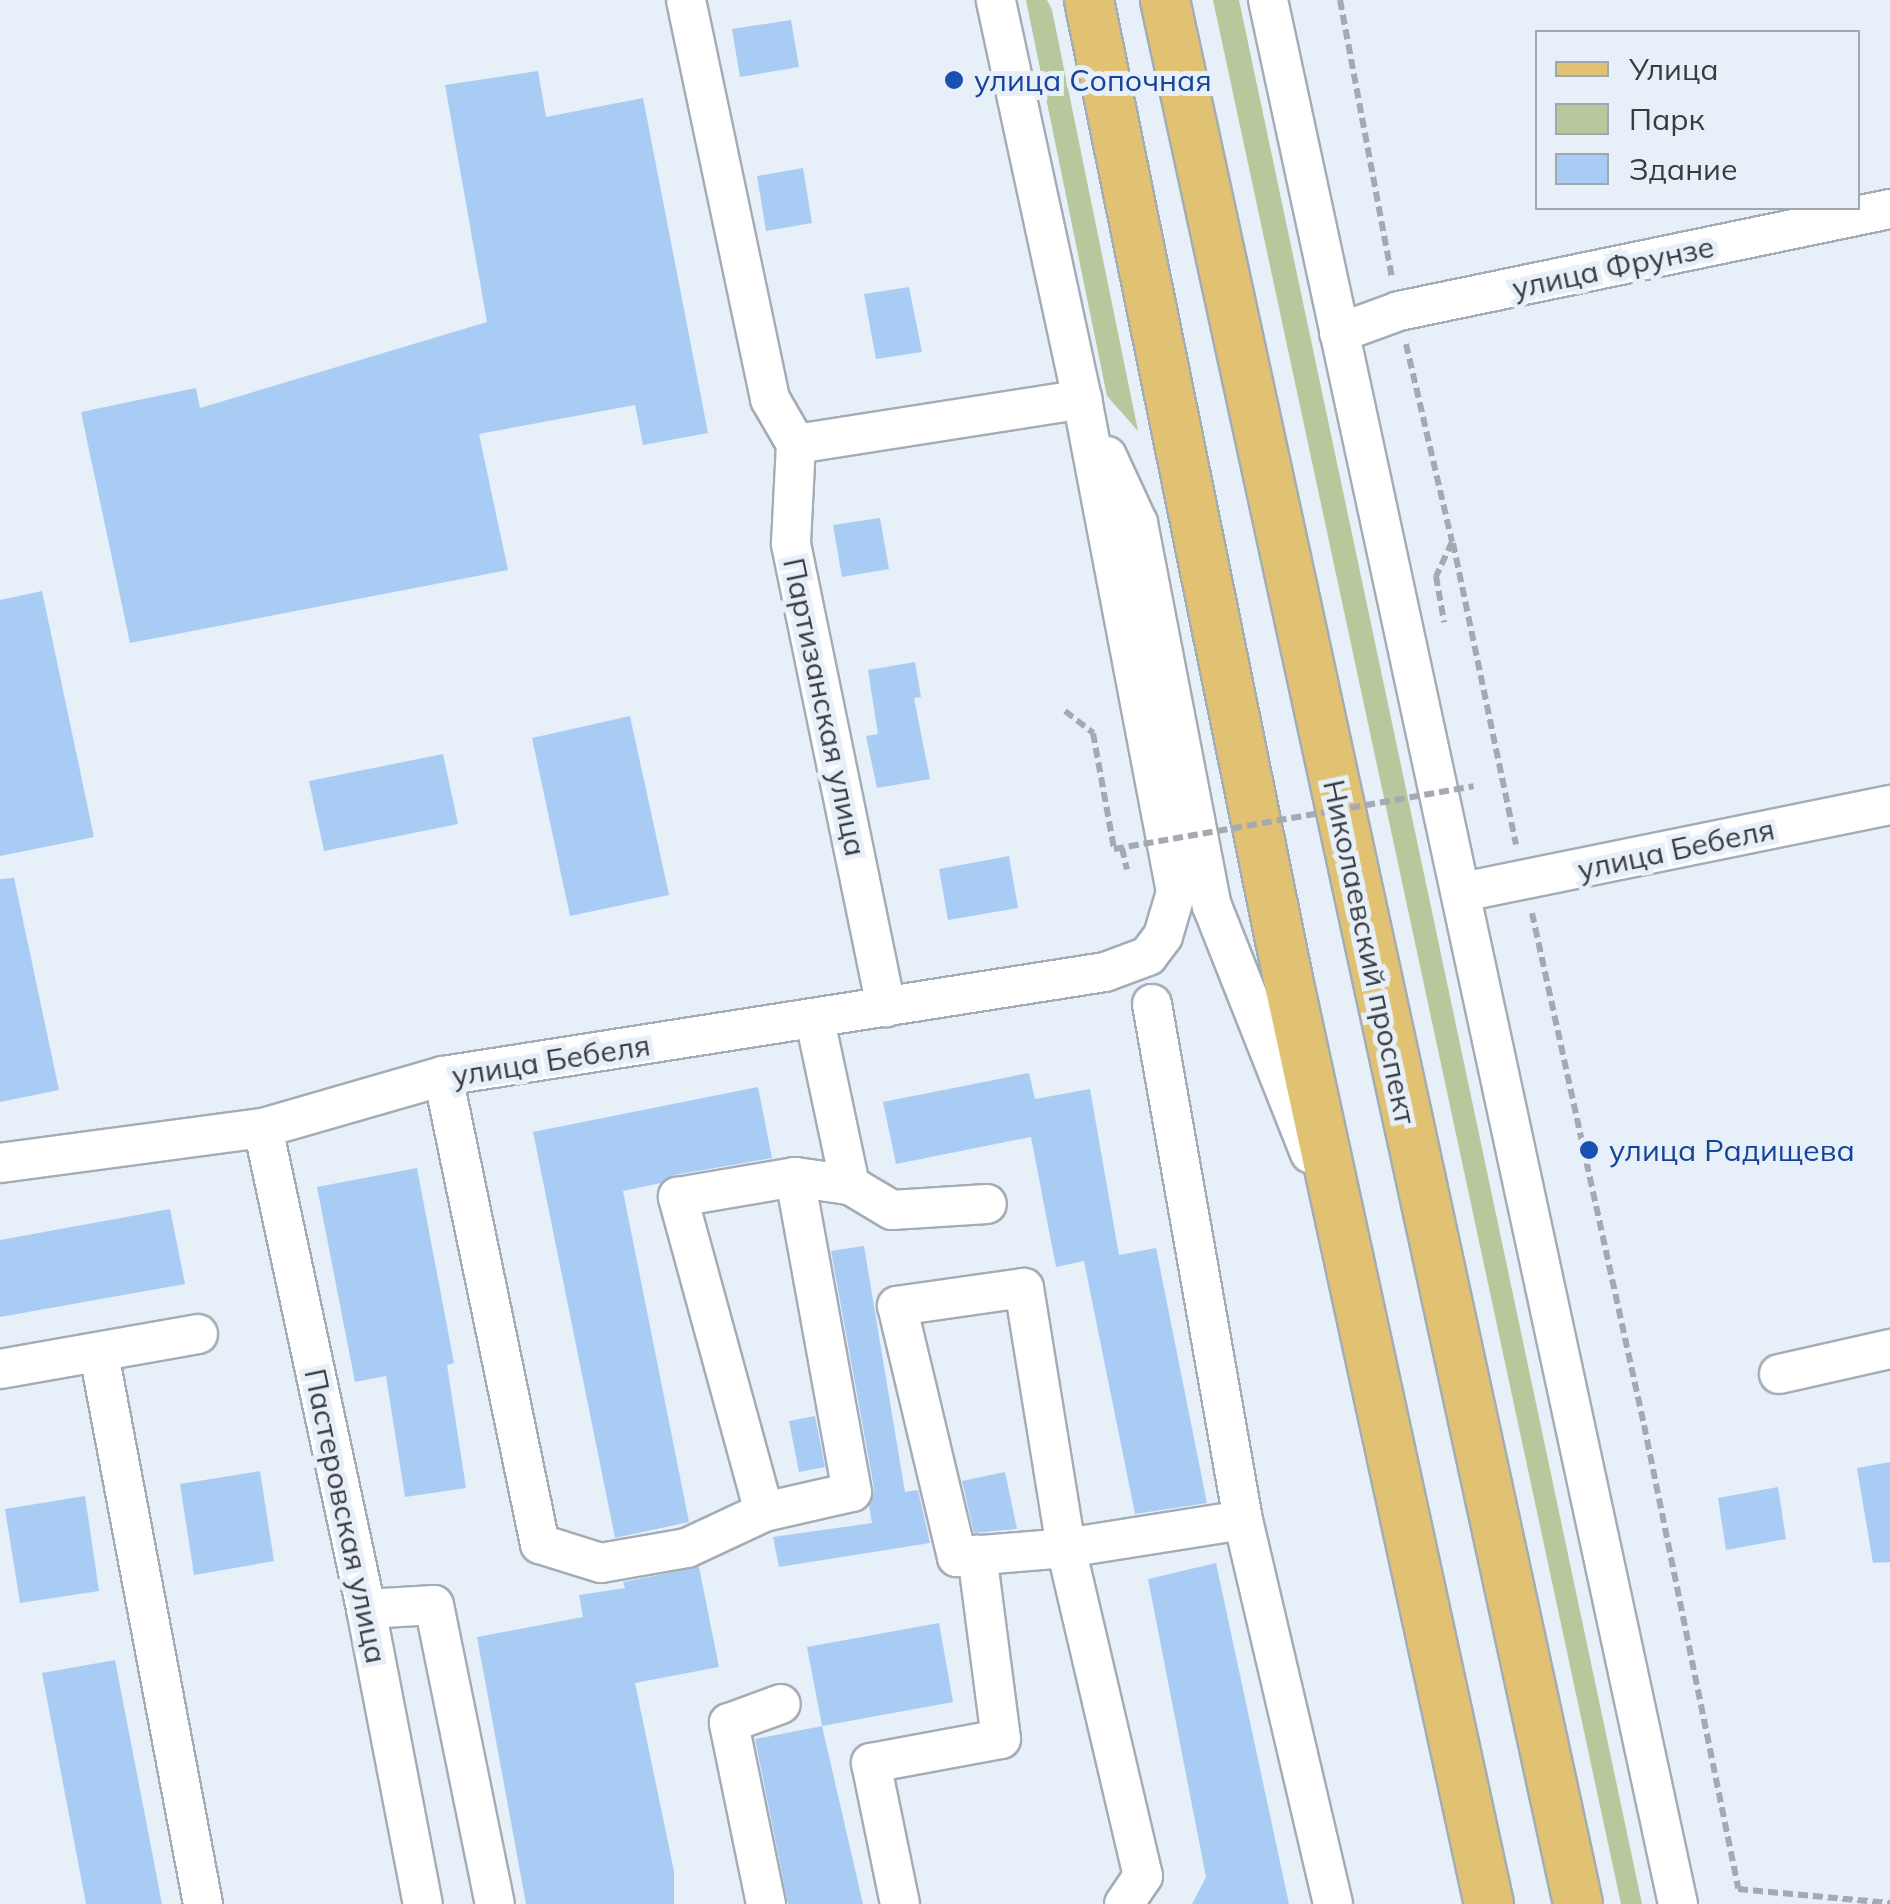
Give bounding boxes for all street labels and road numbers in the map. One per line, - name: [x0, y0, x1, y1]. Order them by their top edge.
- street label: улица Фрунзе: [1509, 228, 1717, 306]
- street label: Партизанская улица: [776, 555, 874, 859]
- street label: Николаевский проспект: [1316, 777, 1424, 1127]
- street label: улица Бебеля: [1574, 811, 1778, 887]
- street label: улица Бебеля: [449, 1027, 653, 1093]
- street label: Пастеровская улица: [297, 1365, 395, 1667]

